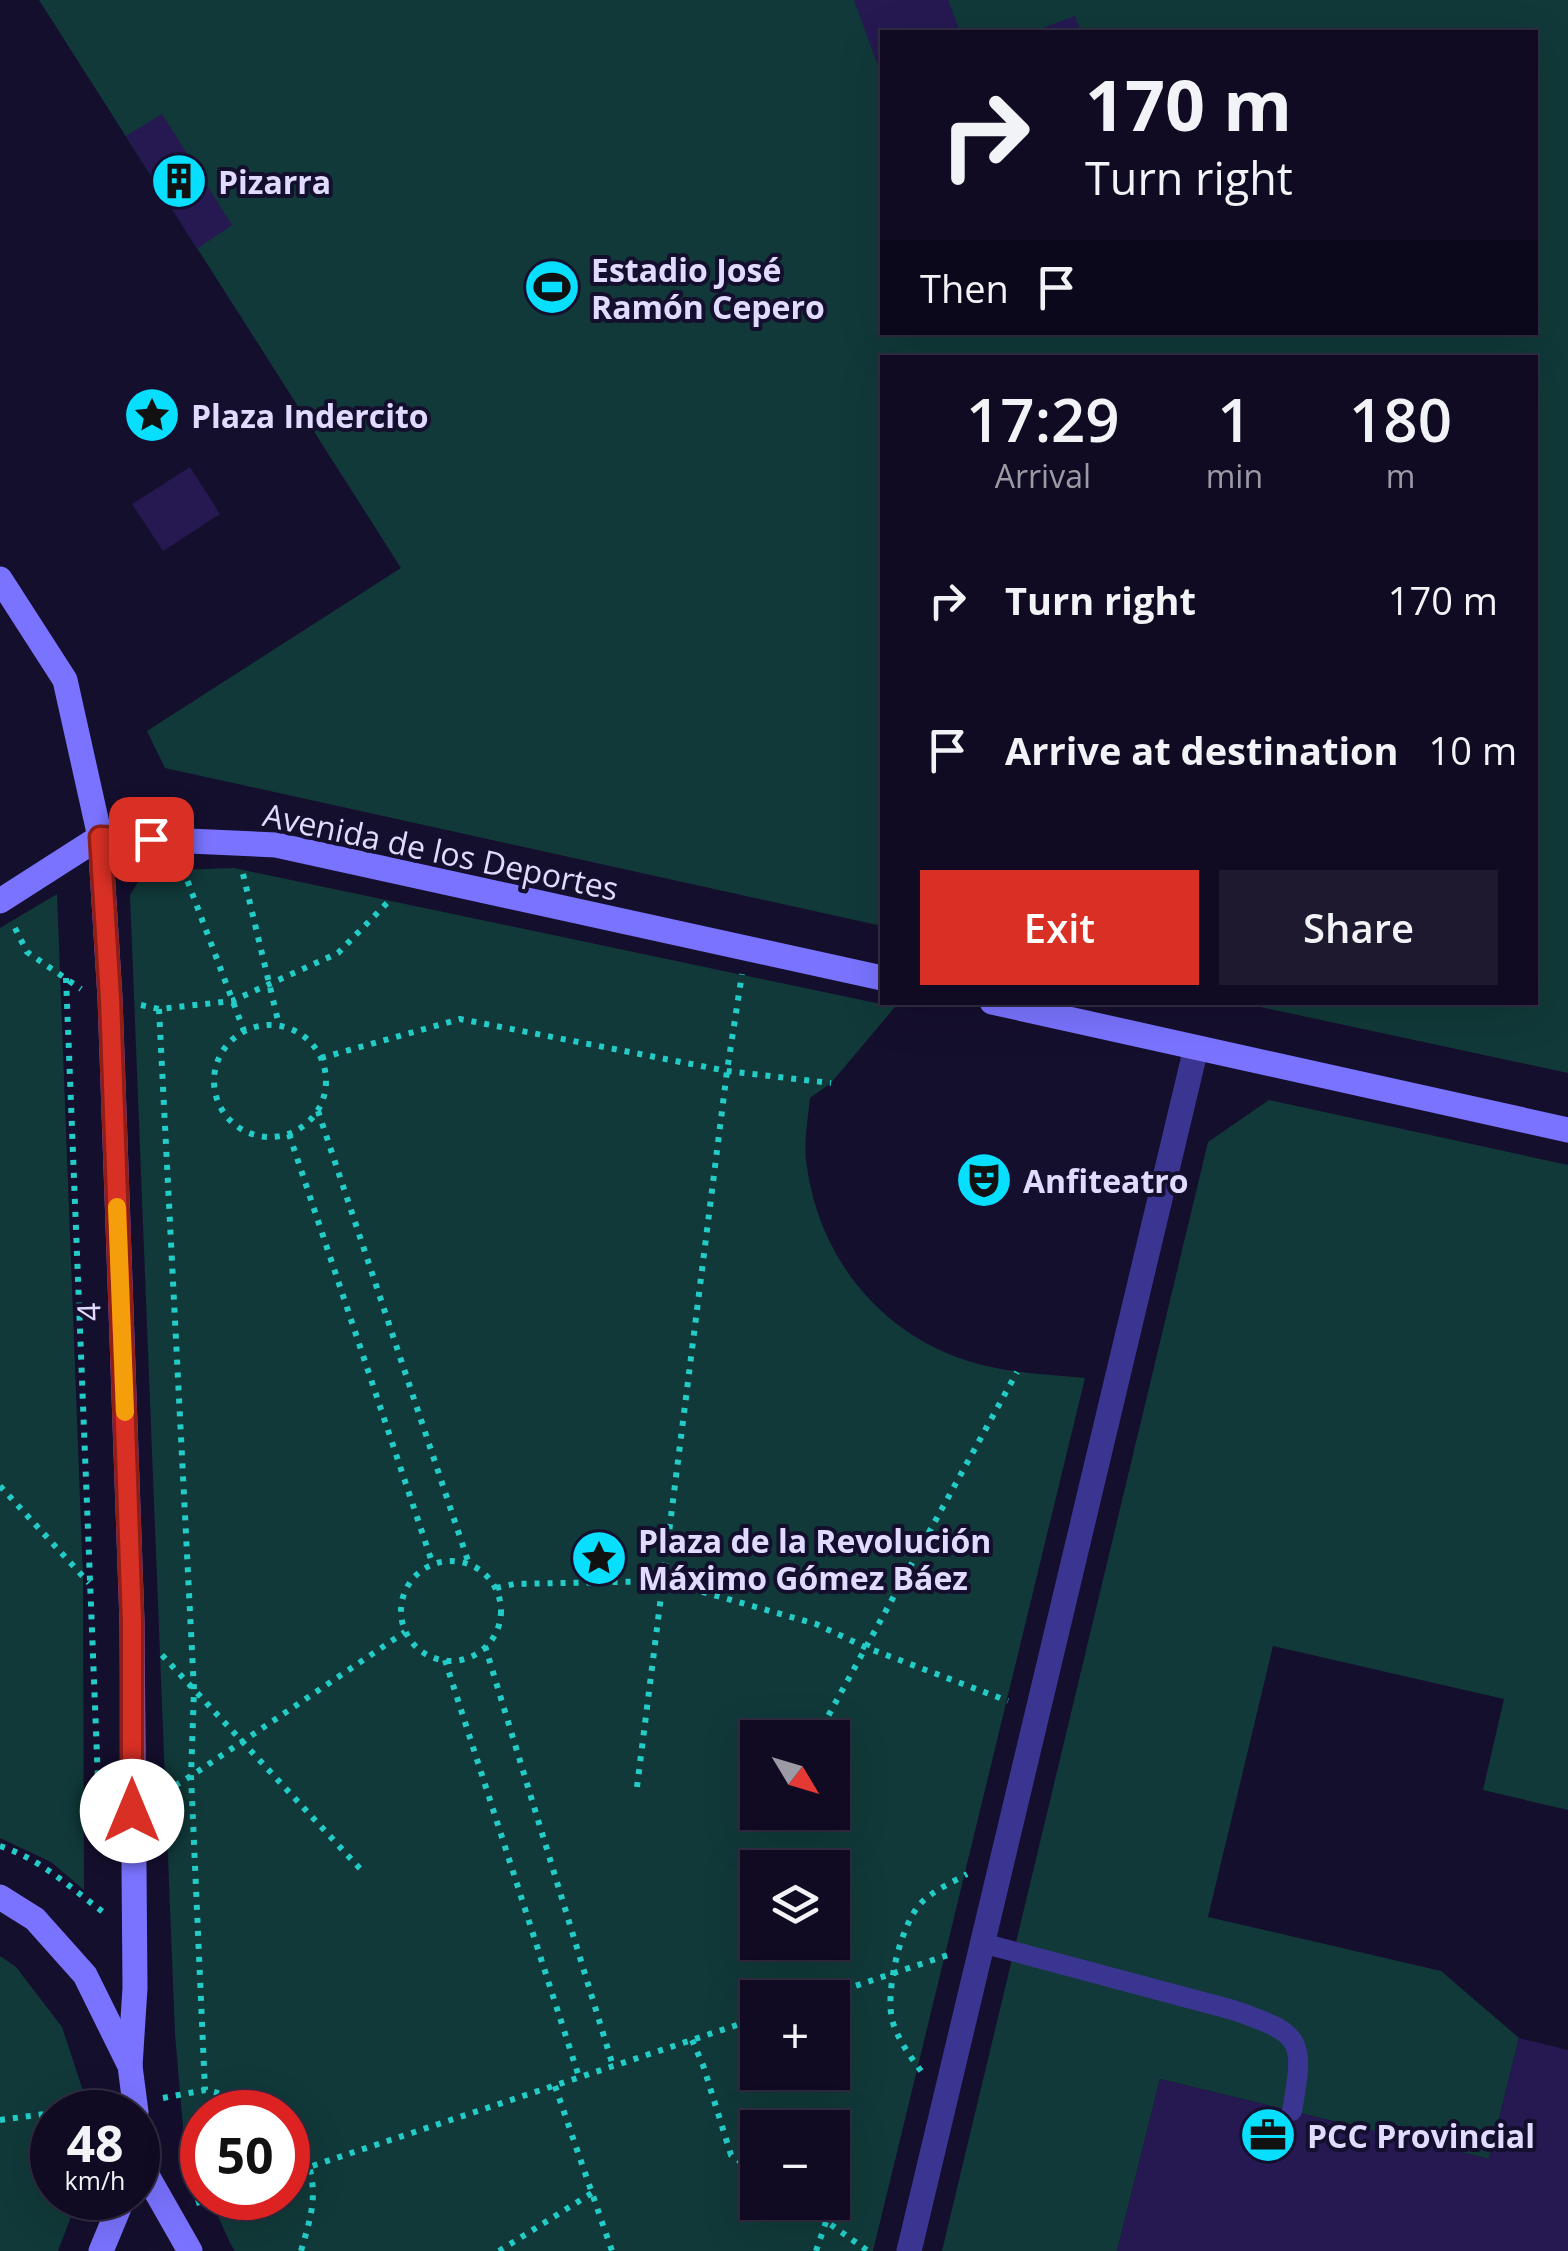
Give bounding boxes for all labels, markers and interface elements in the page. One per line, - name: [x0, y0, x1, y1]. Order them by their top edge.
- text: 170 m: [1085, 56, 1292, 152]
- icon: right: [920, 70, 1050, 200]
- text: Turn right: [1085, 147, 1293, 208]
- building icon: Pizarra: [149, 151, 209, 211]
- place label: Pizarra: [218, 160, 331, 203]
- place label: Estadio José Ramón Cepero: [591, 248, 825, 328]
- sports icon: Estadio José Ramón Cepero: [522, 257, 582, 317]
- icon: arrive: [1029, 260, 1084, 315]
- text: Then: [920, 262, 1009, 314]
- text: 17:29: [966, 378, 1120, 460]
- text: 1: [1217, 378, 1252, 460]
- text: 180: [1349, 378, 1452, 460]
- place icon: Plaza Indercito: [122, 385, 182, 445]
- place label: Plaza Indercito: [191, 394, 429, 437]
- text: Arrival: [995, 454, 1091, 497]
- text: min: [1206, 454, 1263, 497]
- text: m: [1386, 454, 1415, 497]
- icon: right: [920, 573, 975, 628]
- text: Turn right: [1005, 574, 1196, 626]
- text: 170 m: [1388, 574, 1498, 626]
- icon: arrive: [920, 723, 975, 778]
- text: Arrive at destination: [1005, 724, 1399, 776]
- text: 10 m: [1429, 724, 1517, 776]
- street label: Avenida de los Deportes: [259, 792, 623, 910]
- pin: [109, 797, 194, 882]
- icon: arrive: [124, 812, 179, 867]
- button: Exit: [920, 870, 1199, 985]
- button: Share: [1219, 870, 1498, 985]
- theatre icon: Anfiteatro: [954, 1150, 1014, 1210]
- place label: Anfiteatro: [1023, 1159, 1189, 1202]
- street label: 4: [66, 1302, 110, 1322]
- place label: Plaza de la Revolución Máximo Gómez Báez: [638, 1519, 991, 1599]
- place icon: Plaza de la Revolución Máximo Gómez Báez: [569, 1528, 629, 1588]
- north arrow: [740, 1720, 850, 1830]
- map controls: [740, 1720, 850, 2220]
- position arrow: [80, 1759, 184, 1863]
- button: layers: [740, 1850, 850, 1960]
- button: +: [740, 1980, 850, 2090]
- speed limit sign: 50: [180, 2090, 310, 2220]
- office icon: PCC Provincial: [1238, 2105, 1298, 2165]
- text: 48: [66, 2109, 124, 2177]
- button: −: [740, 2110, 850, 2220]
- place label: PCC Provincial: [1307, 2114, 1535, 2157]
- text: km/h: [65, 2163, 125, 2197]

